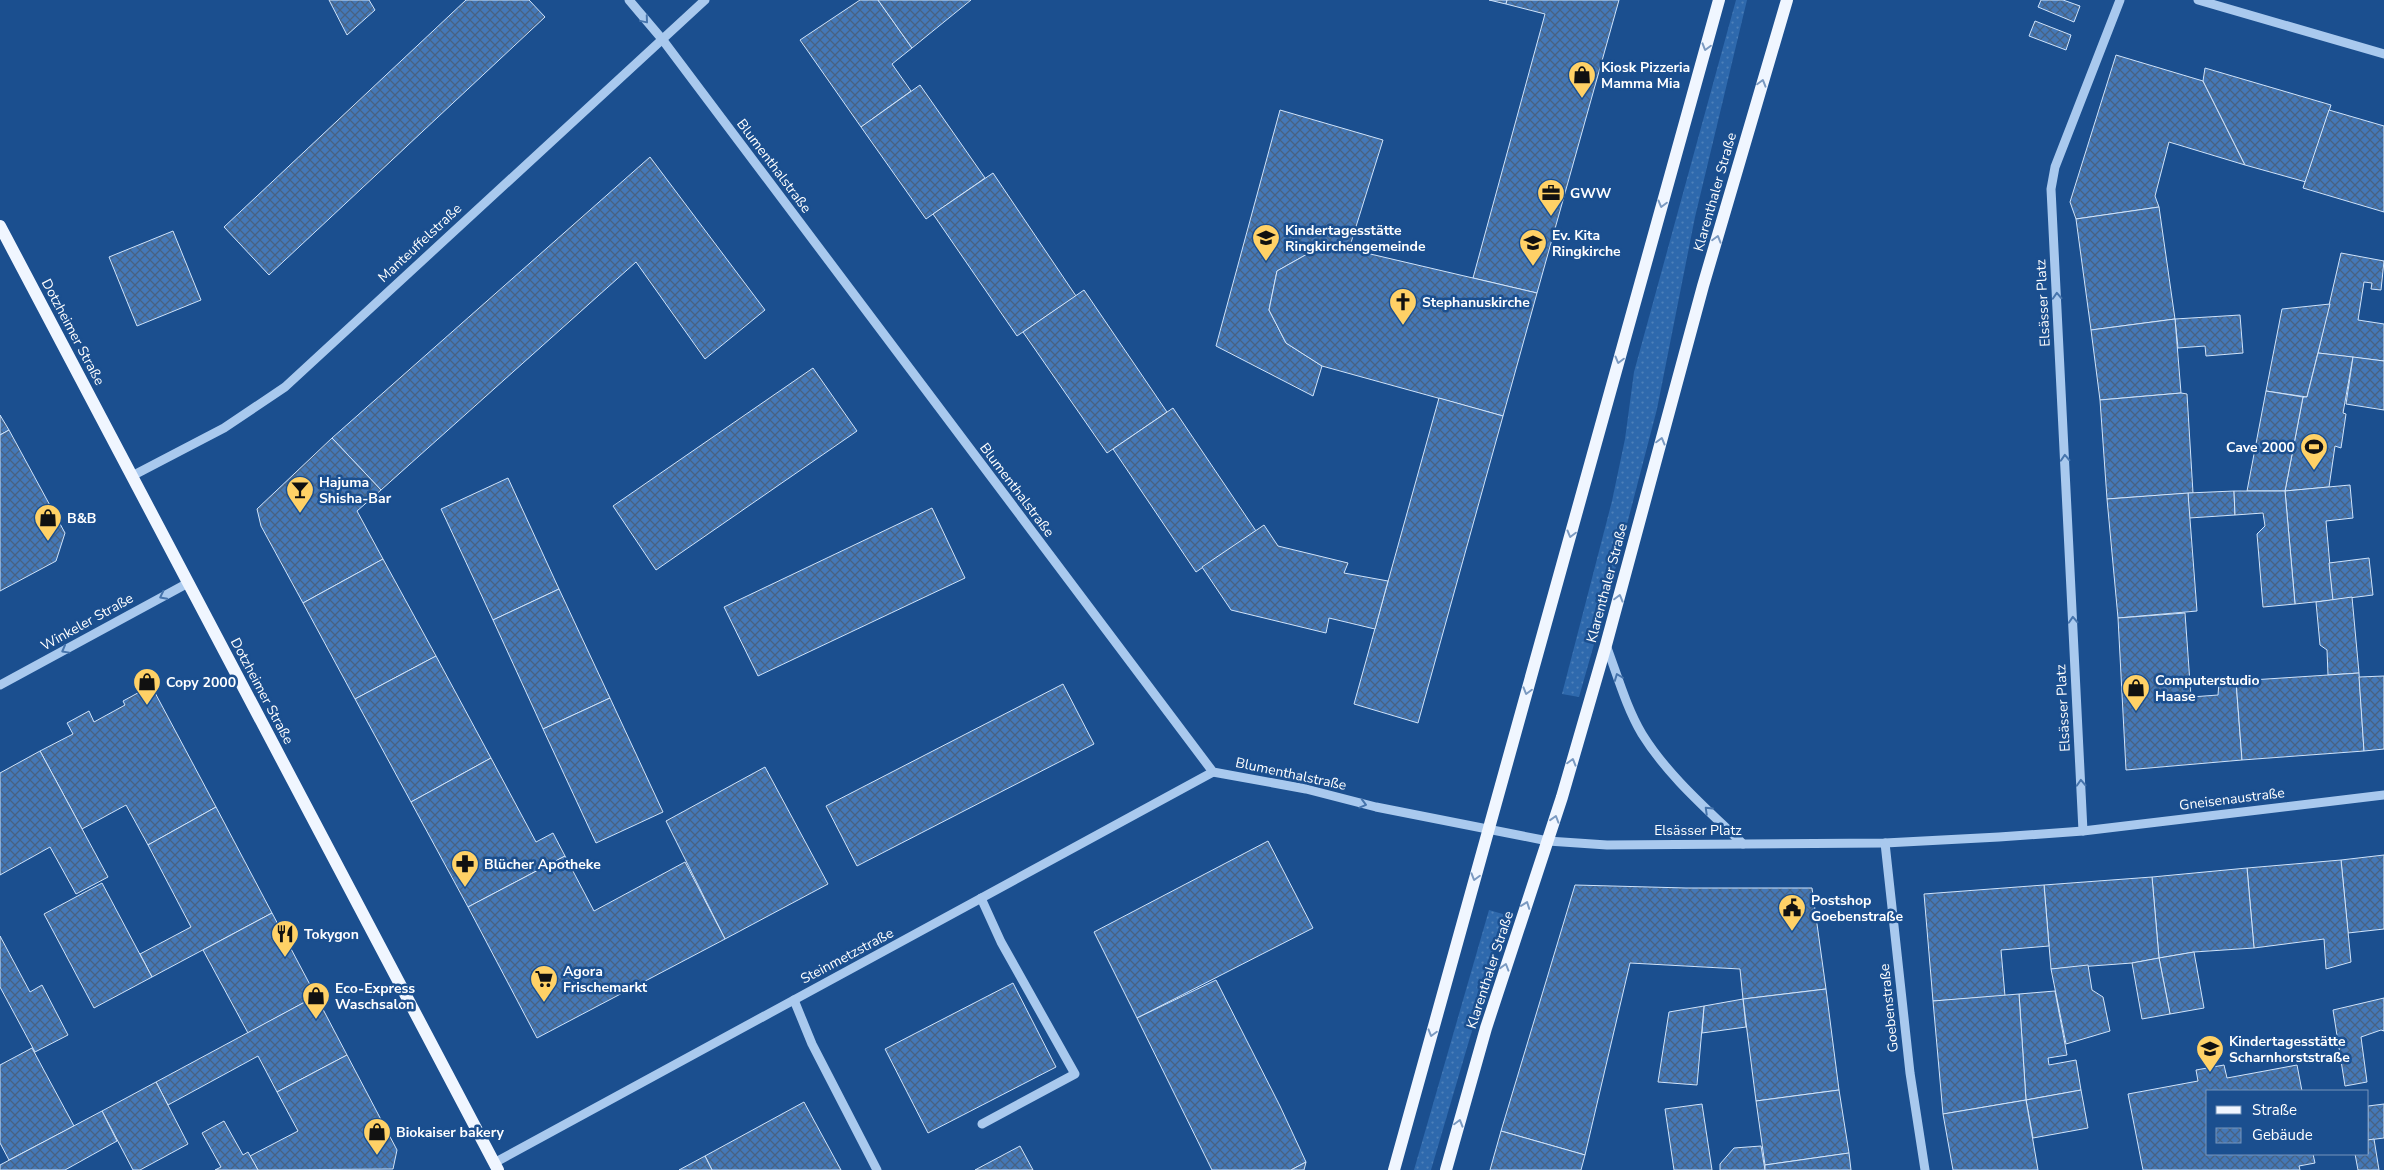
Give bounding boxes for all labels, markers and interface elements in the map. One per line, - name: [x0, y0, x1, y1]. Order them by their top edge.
- one-way arrow: [640, 14, 649, 23]
- one-way arrow: [1701, 42, 1711, 51]
- place label: Kiosk Pizzeria Mamma Mia: [1601, 58, 1690, 93]
- shop icon: Kiosk Pizzeria Mamma Mia: [1567, 60, 1597, 99]
- one-way arrow: [1757, 80, 1767, 88]
- street label: Blumenthalstraße: [732, 115, 816, 217]
- street label: Klarenthaler Straße: [1689, 130, 1741, 254]
- office icon: GWW: [1536, 178, 1566, 217]
- place label: GWW: [1570, 184, 1612, 203]
- street label: Manteuffelstraße: [374, 199, 466, 287]
- one-way arrow: [1658, 199, 1668, 207]
- place label: Kindertagesstätte Ringkirchengemeinde: [1285, 221, 1426, 256]
- school or university icon: Kindertagesstätte Ringkirchengemeinde: [1251, 223, 1281, 262]
- place label: Ev. Kita Ringkirche: [1552, 226, 1621, 261]
- school or university icon: Ev. Kita Ringkirche: [1518, 228, 1548, 267]
- one-way arrow: [1711, 236, 1721, 244]
- street label: Elsässer Platz: [2031, 258, 2055, 347]
- street label: Dotzheimer Straße: [37, 275, 109, 389]
- church icon: Stephanuskirche: [1388, 287, 1418, 326]
- one-way arrow: [2051, 291, 2062, 299]
- place label: Stephanuskirche: [1422, 293, 1530, 312]
- one-way arrow: [1614, 356, 1625, 365]
- sports icon: Cave 2000: [2299, 432, 2329, 471]
- one-way arrow: [1655, 437, 1666, 445]
- place label: Cave 2000: [2226, 438, 2295, 457]
- street label: Blumenthalstraße: [975, 439, 1059, 541]
- one-way arrow: [2059, 454, 2070, 462]
- place label: Hajuma Shisha-Bar: [319, 473, 392, 508]
- bar icon: Hajuma Shisha-Bar: [285, 475, 315, 514]
- shop icon: B&B: [33, 503, 63, 542]
- place label: B&B: [67, 509, 96, 528]
- street label: Klarenthaler Straße: [1582, 521, 1632, 645]
- one-way arrow: [1566, 530, 1577, 539]
- street label: Winkeler Straße: [37, 589, 137, 655]
- one-way arrow: [160, 590, 169, 600]
- one-way arrow: [1613, 594, 1623, 602]
- one-way arrow: [2067, 616, 2078, 624]
- street label: Dotzheimer Straße: [226, 634, 298, 748]
- one-way arrow: [61, 643, 70, 653]
- street label: Elsässer Platz: [2051, 663, 2075, 752]
- shop icon: Copy 2000: [132, 667, 162, 706]
- place label: Computerstudio Haase: [2155, 671, 2259, 706]
- place label: Copy 2000: [166, 673, 236, 692]
- one-way arrow: [1614, 673, 1624, 682]
- shop icon: Computerstudio Haase: [2121, 673, 2151, 712]
- one-way arrow: [1523, 686, 1533, 694]
- street label: Blumenthalstraße: [1234, 753, 1348, 795]
- one-way arrow: [1566, 758, 1576, 767]
- one-way arrow: [2075, 778, 2086, 786]
- street label: Gneisenaustraße: [2178, 783, 2286, 815]
- one-way arrow: [1359, 798, 1368, 809]
- one-way arrow: [1704, 807, 1713, 816]
- one-way arrow: [1549, 816, 1559, 824]
- street label: Elsässer Platz: [1654, 821, 1742, 840]
- pharmacy icon: Blücher Apotheke: [450, 849, 480, 888]
- place label: Blücher Apotheke: [484, 855, 601, 874]
- one-way arrow: [1471, 872, 1481, 880]
- place label: Postshop Goebenstraße: [1811, 891, 1903, 926]
- public building icon: Postshop Goebenstraße: [1777, 893, 1807, 932]
- one-way arrow: [1520, 901, 1530, 910]
- street label: Klarenthaler Straße: [1462, 909, 1518, 1031]
- restaurant icon: Tokygon: [270, 919, 300, 958]
- street label: Steinmetzstraße: [797, 923, 897, 989]
- place label: Tokygon: [304, 925, 359, 944]
- place label: Agora Frischemarkt: [563, 962, 648, 997]
- street label: Goebenstraße: [1875, 963, 1903, 1053]
- supermarket icon: Agora Frischemarkt: [529, 964, 559, 1003]
- one-way arrow: [1500, 964, 1510, 972]
- place label: Eco-Express Waschsalon: [335, 979, 415, 1014]
- shop icon: Eco-Express Waschsalon: [301, 981, 331, 1020]
- one-way arrow: [1427, 1029, 1438, 1038]
- place label: Kindertagesstätte Scharnhorststraße: [2229, 1032, 2350, 1067]
- school or university icon: Kindertagesstätte Scharnhorststraße: [2195, 1034, 2225, 1073]
- legend: [2206, 1090, 2369, 1155]
- text: Straße: [2252, 1100, 2297, 1120]
- shop icon: Biokaiser bakery: [362, 1117, 392, 1156]
- one-way arrow: [1453, 1119, 1464, 1128]
- place label: Biokaiser bakery: [396, 1123, 505, 1142]
- text: Gebäude: [2252, 1125, 2313, 1145]

